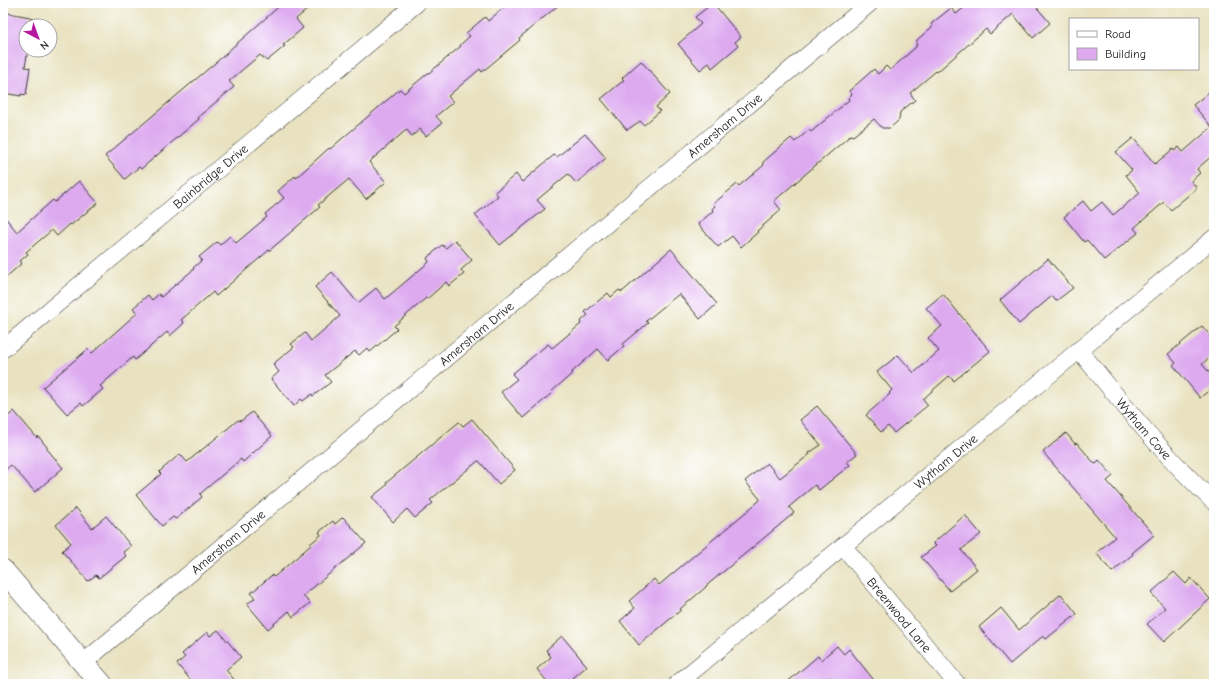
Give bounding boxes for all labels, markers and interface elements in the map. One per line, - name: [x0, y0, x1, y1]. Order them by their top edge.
- north arrow: [18, 18, 58, 58]
- legend: [1069, 18, 1199, 70]
- text: Road: [1105, 27, 1131, 41]
- text: N: [37, 38, 51, 52]
- text: Building: [1105, 47, 1146, 61]
- street label: Amersham Drive: [684, 89, 765, 161]
- street label: Bainbridge Drive: [170, 140, 251, 211]
- street label: Amersham Drive: [436, 298, 517, 369]
- street label: Wytham Cove: [1114, 395, 1175, 462]
- street label: Wytham Drive: [911, 430, 980, 492]
- street label: Amersham Drive: [188, 506, 268, 577]
- street label: Breenwood Lane: [864, 574, 935, 655]

